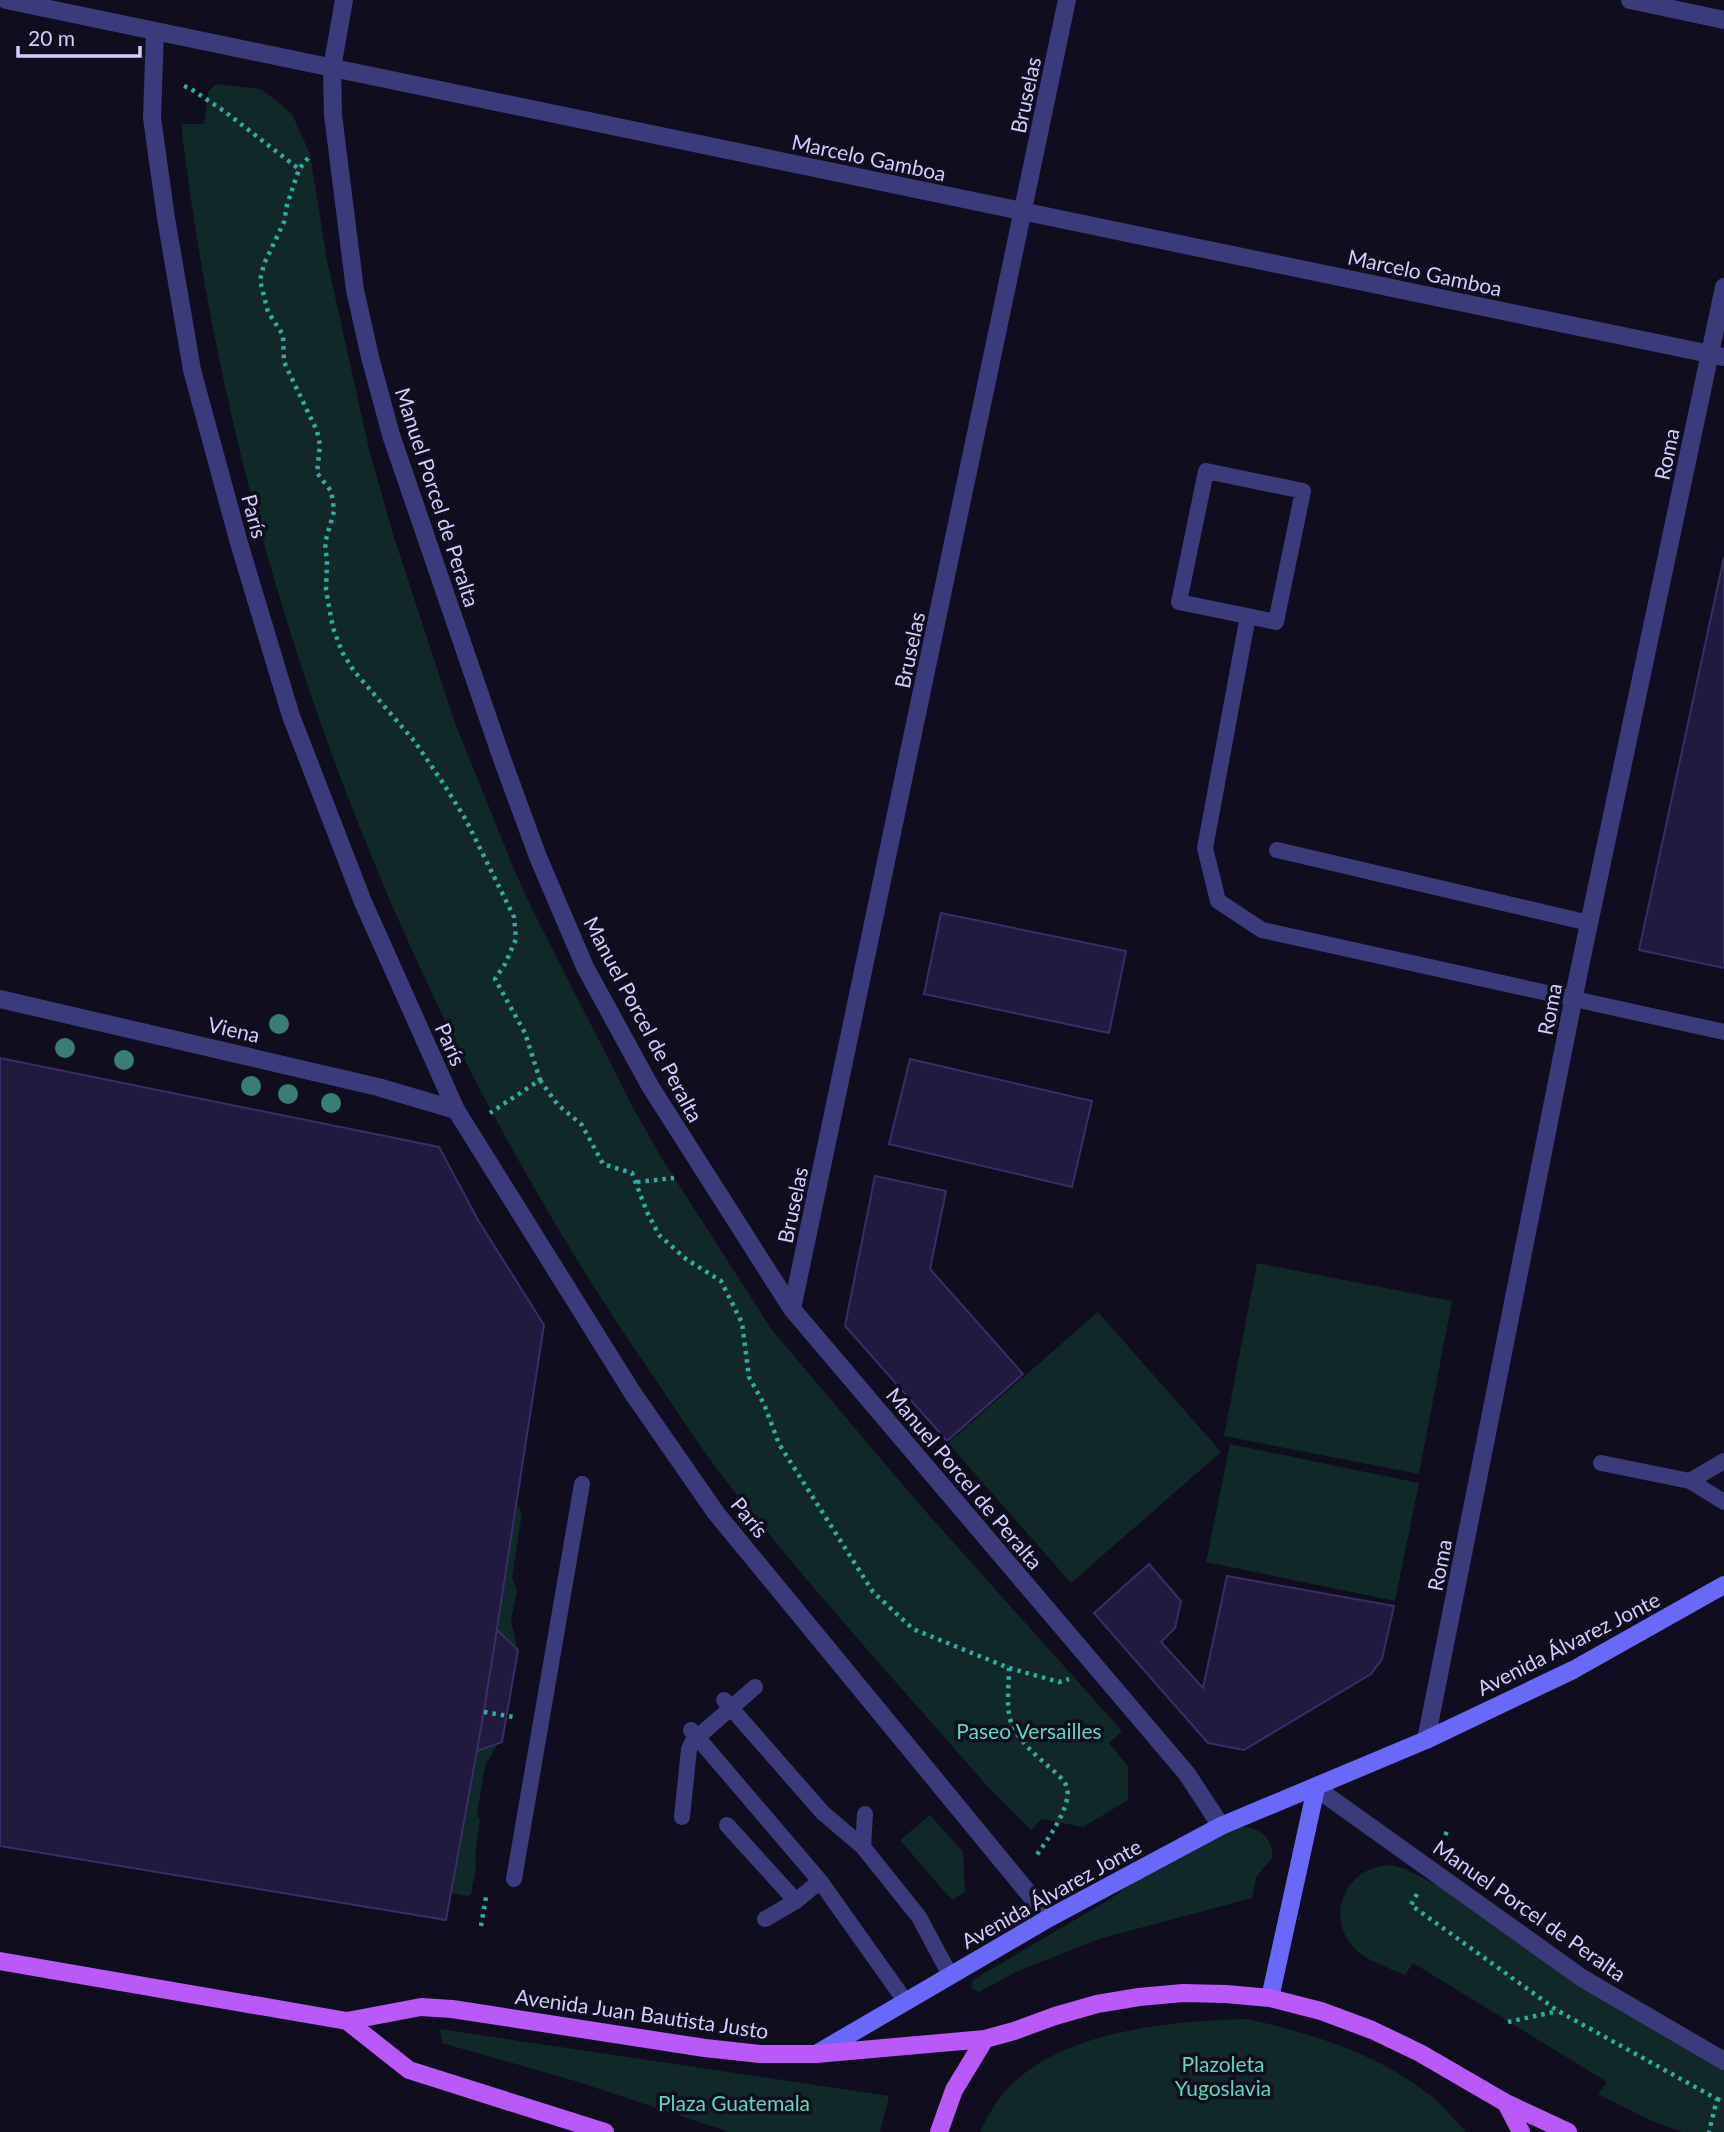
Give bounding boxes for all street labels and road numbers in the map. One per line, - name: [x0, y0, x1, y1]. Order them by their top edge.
- street label: Bruselas: [1005, 55, 1045, 135]
- street label: Marcelo Gamboa: [790, 128, 948, 186]
- street label: Marcelo Gamboa: [1346, 243, 1504, 301]
- street label: Manuel Porcel de Peralta: [391, 384, 485, 610]
- street label: Roma: [1648, 426, 1684, 482]
- street label: París: [237, 491, 273, 541]
- street label: Bruselas: [889, 610, 929, 690]
- street label: Manuel Porcel de Peralta: [579, 912, 709, 1126]
- street label: Roma: [1532, 981, 1566, 1037]
- street label: Viena: [206, 1011, 262, 1047]
- street label: París: [431, 1019, 471, 1069]
- street label: Bruselas: [772, 1165, 812, 1245]
- street label: Manuel Porcel de Peralta: [882, 1382, 1048, 1574]
- street label: París: [726, 1492, 774, 1542]
- street label: Roma: [1422, 1537, 1456, 1593]
- street label: Avenida Álvarez Jonte: [1472, 1586, 1664, 1700]
- street label: Avenida Álvarez Jonte: [957, 1833, 1145, 1953]
- street label: Manuel Porcel de Peralta: [1429, 1834, 1631, 1986]
- street label: Avenida Juan Bautista Justo: [514, 1983, 770, 2043]

